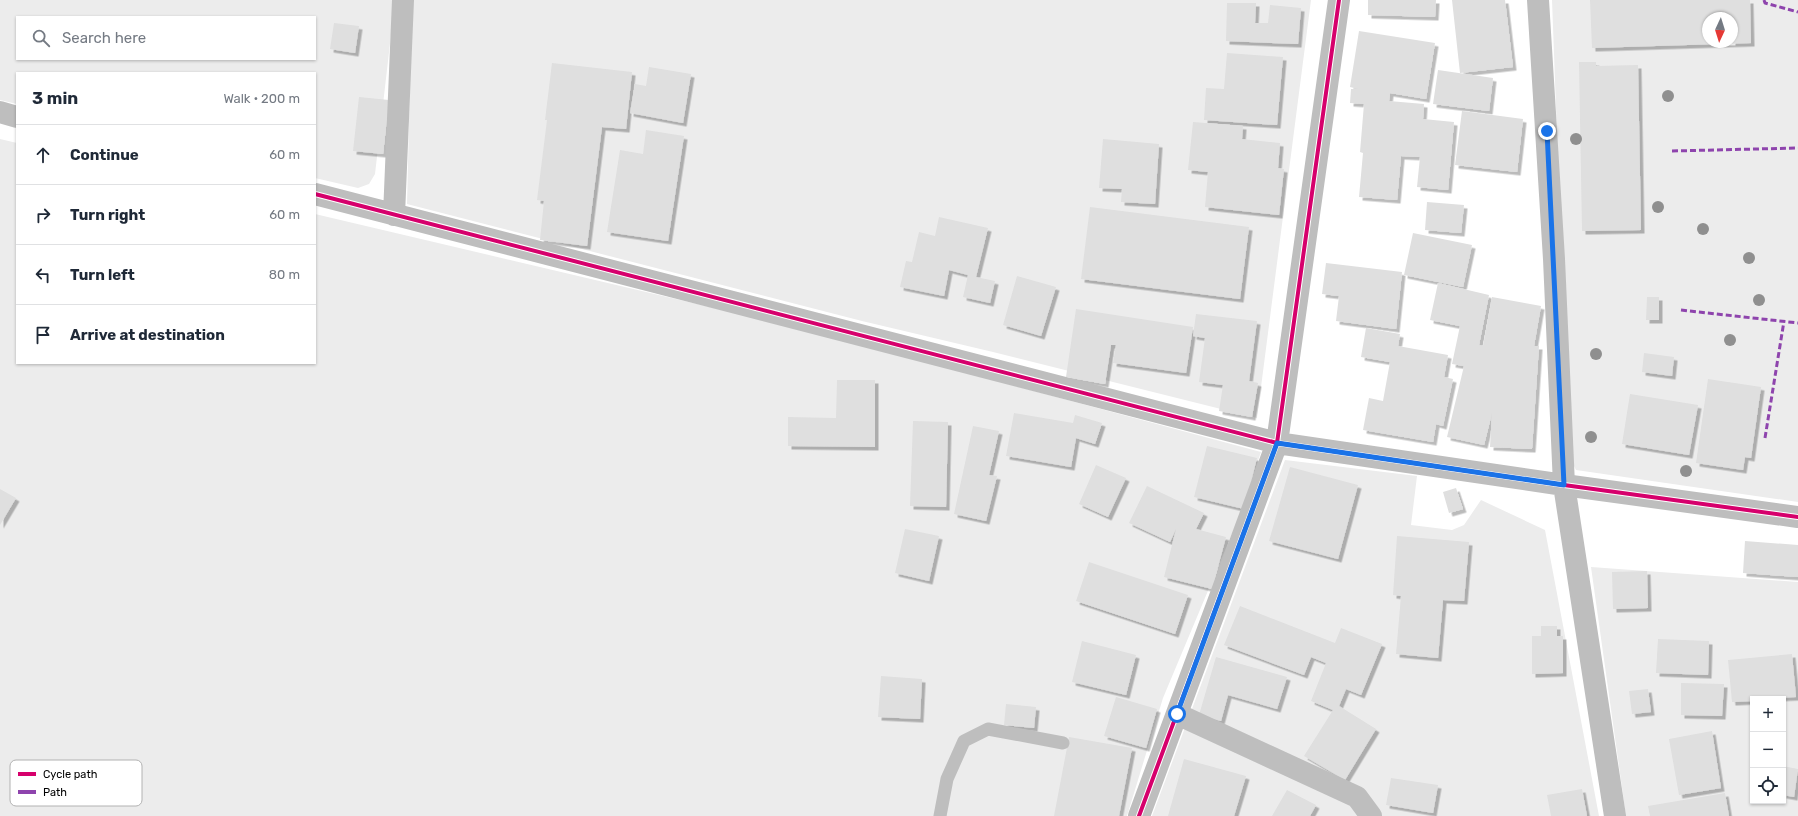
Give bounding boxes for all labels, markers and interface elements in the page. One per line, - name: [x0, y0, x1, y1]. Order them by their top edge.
- north arrow: [1702, 12, 1738, 48]
- search box: [16, 16, 316, 60]
- icon: search: [30, 27, 52, 49]
- text: Search here: [62, 29, 146, 47]
- text: 3 min: [32, 88, 78, 108]
- text: Walk · 200 m: [223, 91, 300, 106]
- route end: [1538, 122, 1556, 140]
- icon: ahead: [32, 144, 54, 166]
- text: Continue: [70, 146, 139, 164]
- text: 60 m: [269, 147, 300, 162]
- icon: right: [32, 204, 54, 226]
- text: Turn right: [70, 206, 145, 224]
- text: 60 m: [269, 207, 300, 222]
- icon: left: [32, 264, 54, 286]
- text: Turn left: [70, 266, 135, 284]
- text: 80 m: [269, 267, 300, 282]
- icon: arrive: [32, 324, 54, 346]
- text: Arrive at destination: [70, 326, 225, 344]
- map controls: [1750, 696, 1786, 804]
- button: +: [1750, 696, 1786, 732]
- route start: [1168, 705, 1186, 723]
- button: −: [1750, 732, 1786, 768]
- legend: [10, 760, 142, 806]
- text: Cycle path: [43, 768, 97, 781]
- button: locate: [1750, 768, 1786, 804]
- text: Path: [43, 786, 67, 799]

